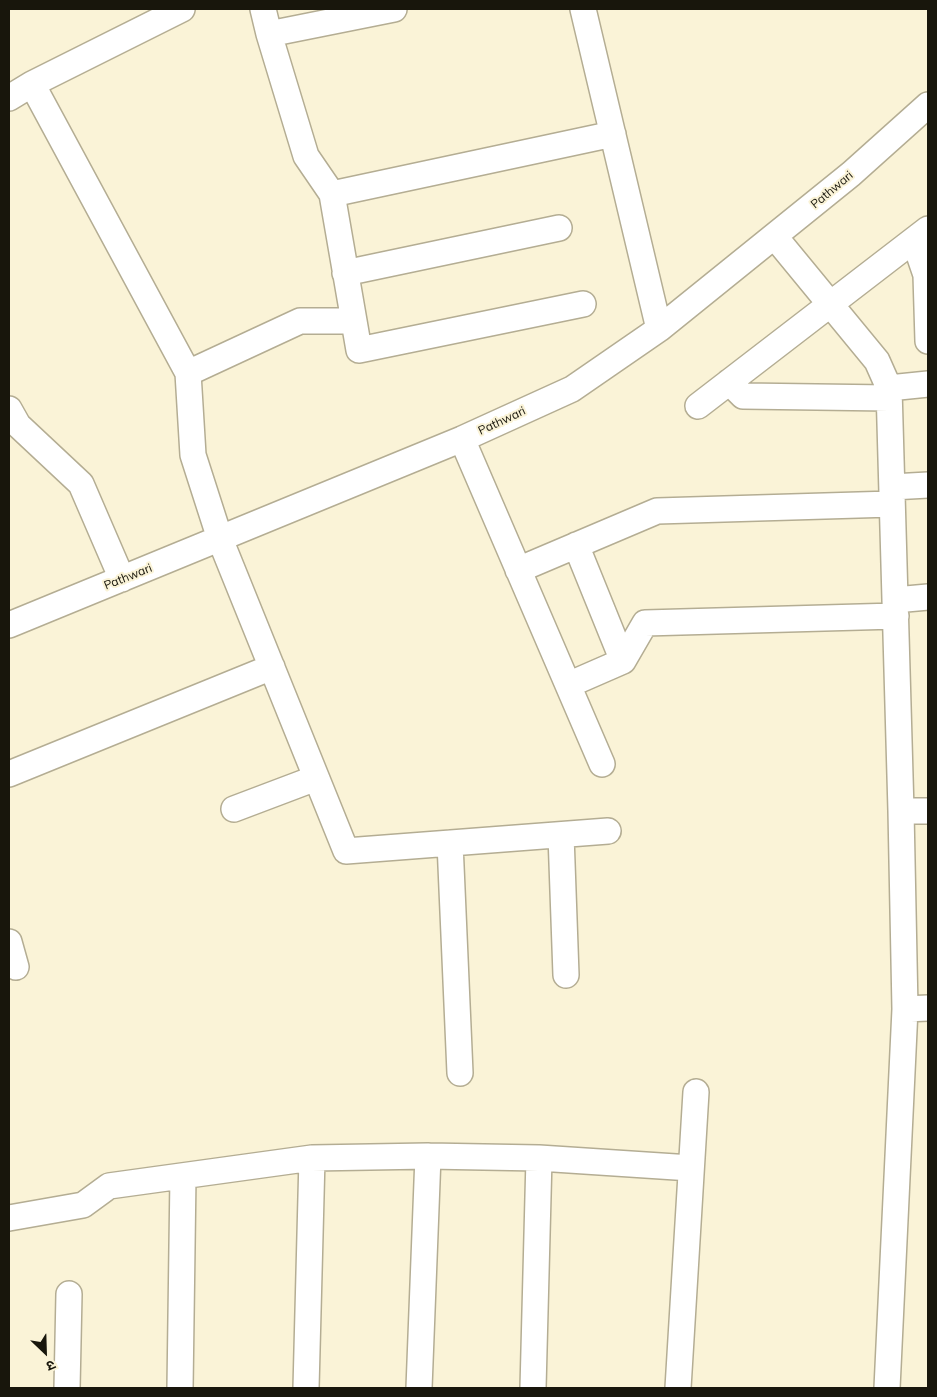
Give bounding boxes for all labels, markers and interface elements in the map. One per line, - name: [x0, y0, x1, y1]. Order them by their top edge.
- street label: Pathwari: [808, 168, 856, 212]
- street label: Pathwari: [476, 404, 528, 438]
- street label: Pathwari: [102, 561, 154, 593]
- north arrow: [20, 1327, 70, 1377]
- text: उ: [44, 1356, 59, 1376]

